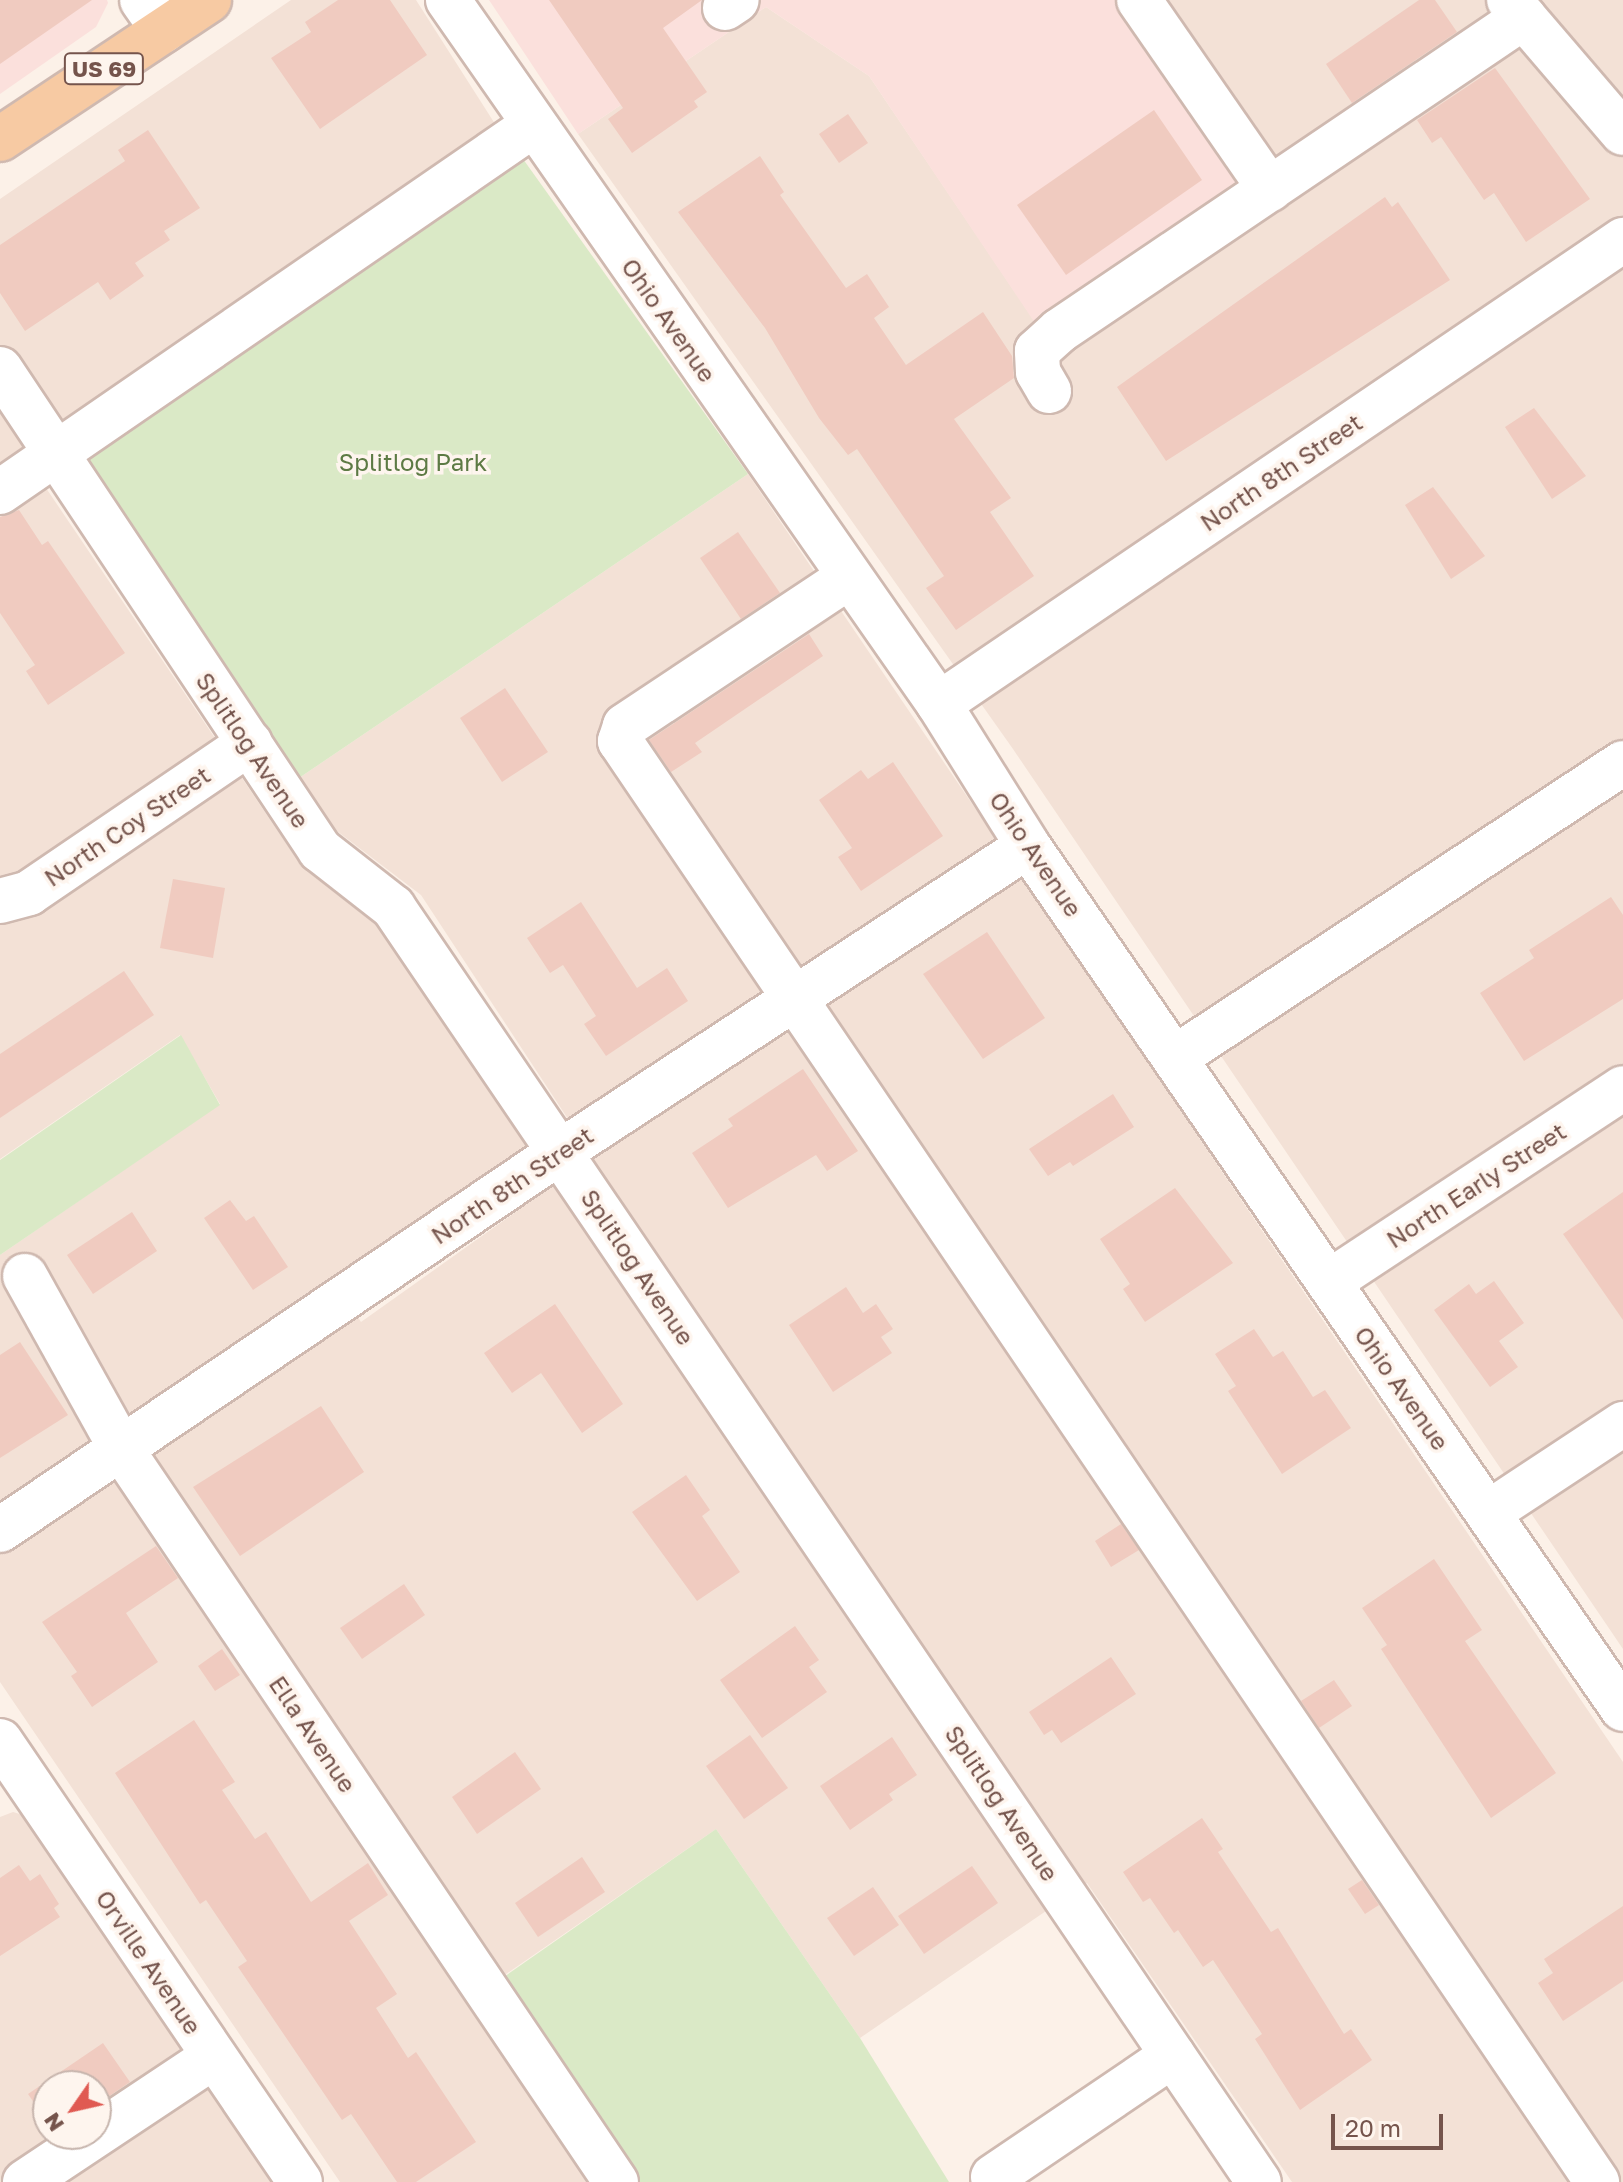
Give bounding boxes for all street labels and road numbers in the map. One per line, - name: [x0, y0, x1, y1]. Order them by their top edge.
- road number: US 69: [62, 51, 146, 87]
- street label: Ohio Avenue: [616, 253, 722, 387]
- street label: North 8th Street: [1195, 407, 1367, 537]
- street label: Splitlog Avenue: [190, 667, 316, 833]
- street label: North Coy Street: [39, 760, 215, 892]
- street label: Ohio Avenue: [984, 786, 1088, 922]
- street label: North Early Street: [1381, 1116, 1571, 1254]
- street label: North 8th Street: [426, 1120, 598, 1250]
- street label: Splitlog Avenue: [575, 1184, 701, 1350]
- street label: Ohio Avenue: [1349, 1321, 1455, 1455]
- street label: Ella Avenue: [264, 1670, 362, 1798]
- street label: Splitlog Avenue: [939, 1720, 1065, 1886]
- street label: Orville Avenue: [90, 1885, 208, 2039]

